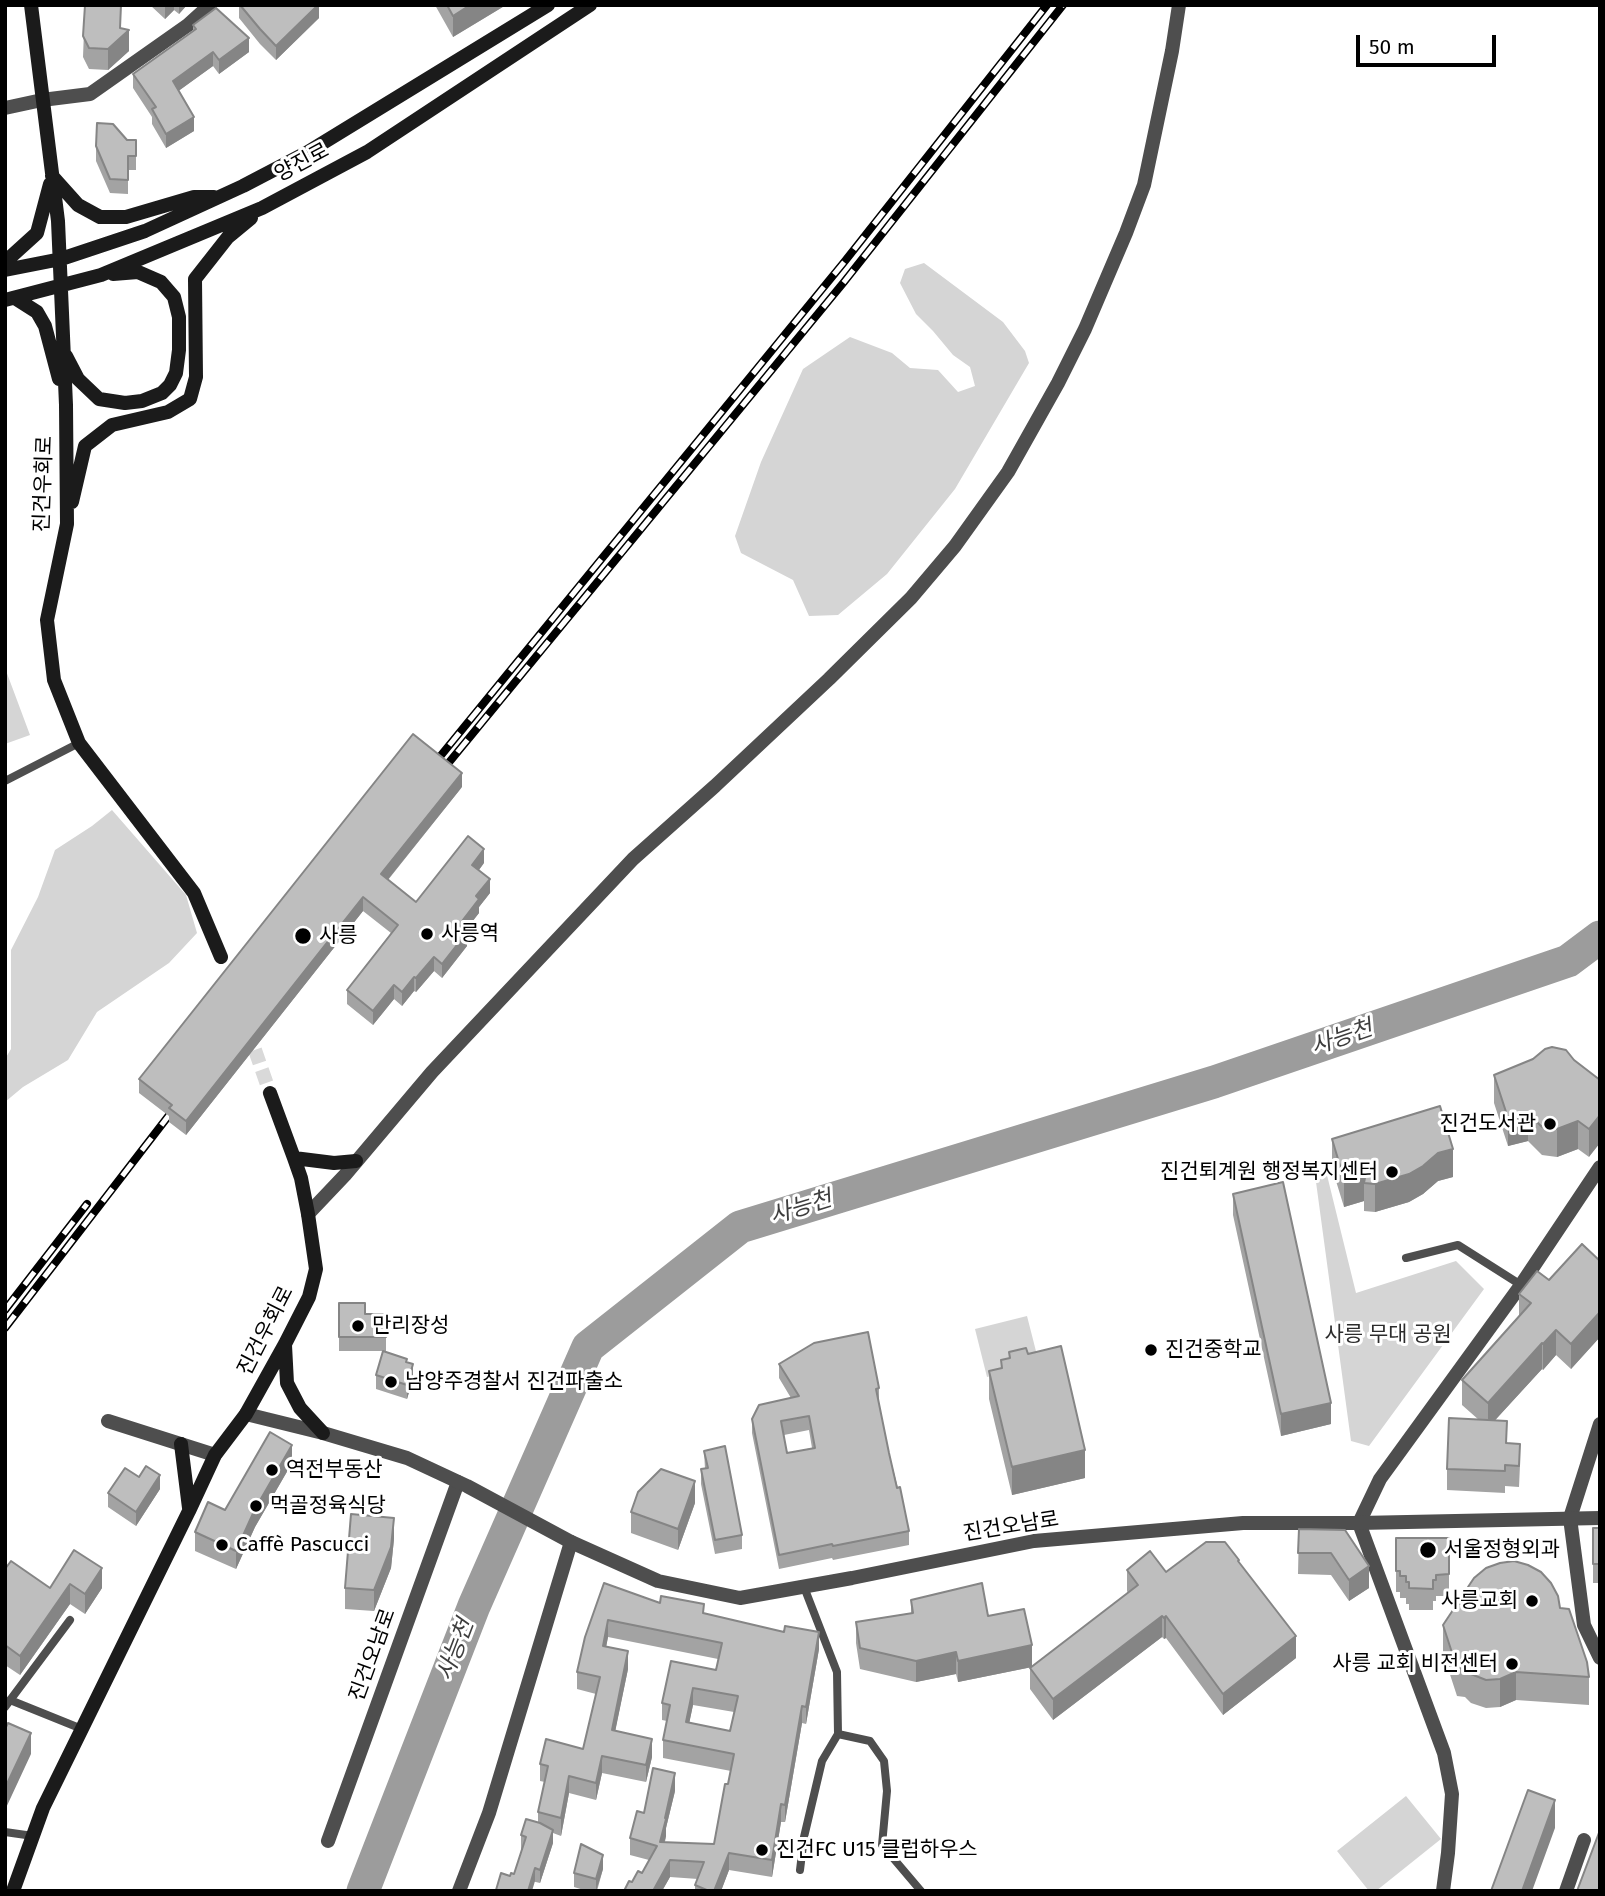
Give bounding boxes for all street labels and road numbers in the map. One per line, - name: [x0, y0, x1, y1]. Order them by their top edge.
- street label: 양진로: [270, 138, 334, 188]
- street label: 진건우회로: [30, 435, 58, 533]
- street label: 진건우회로: [233, 1282, 299, 1380]
- street label: 진건오남로: [961, 1507, 1061, 1547]
- street label: 진건오남로: [345, 1605, 401, 1705]

